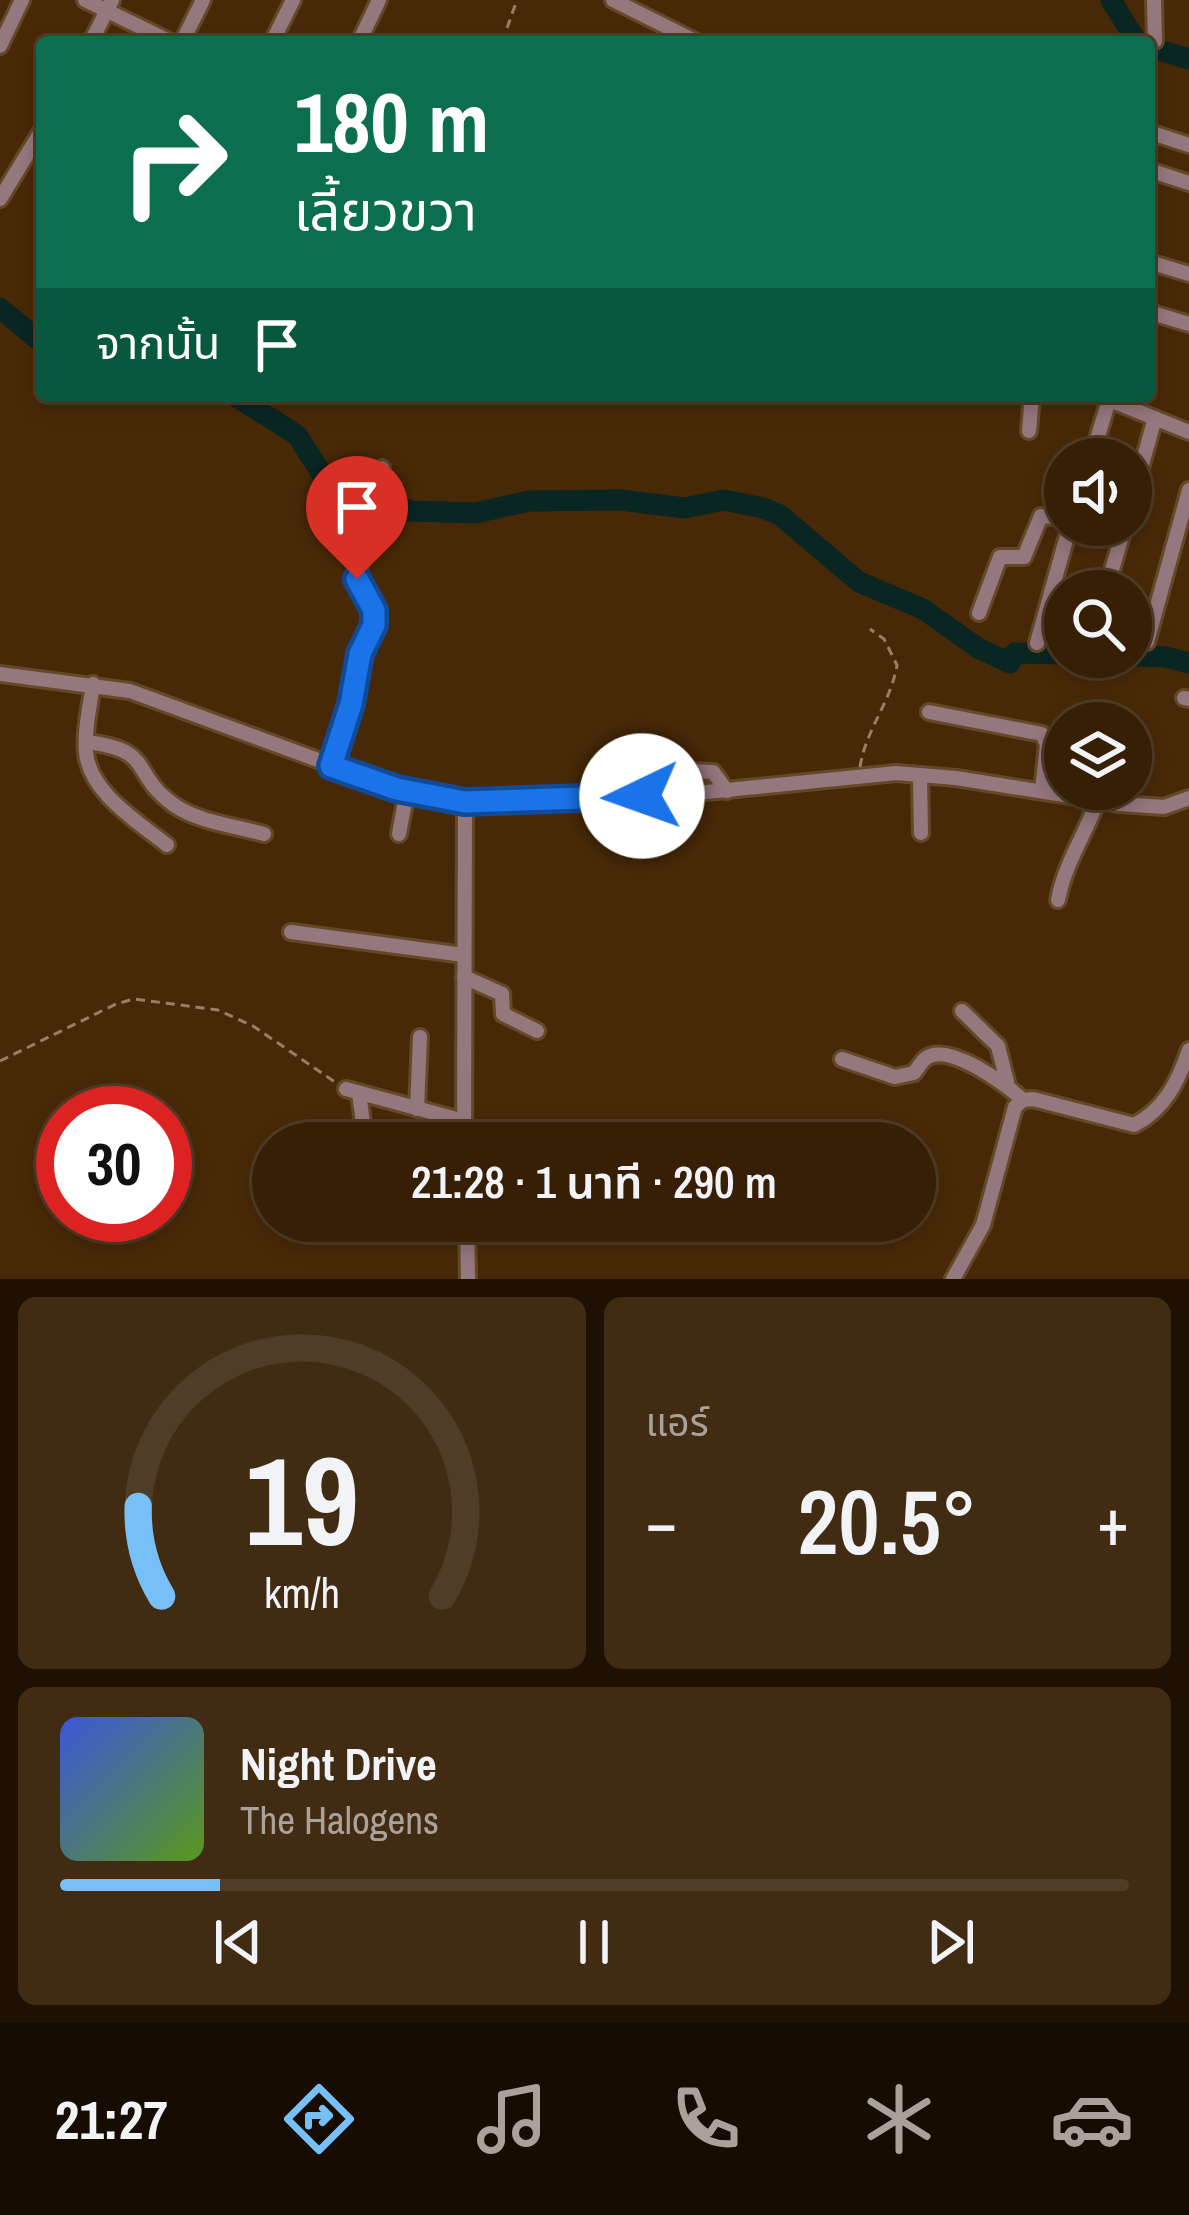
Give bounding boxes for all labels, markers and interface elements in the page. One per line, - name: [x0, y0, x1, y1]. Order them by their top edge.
- text: 180 m: [294, 65, 489, 178]
- icon: right: [96, 84, 252, 240]
- text: เลี้ยวขวา: [294, 174, 477, 247]
- text: จากนั้น: [96, 312, 220, 373]
- icon: arrive: [244, 312, 310, 378]
- map controls: [1044, 438, 1152, 810]
- button: sound: [1044, 438, 1152, 546]
- pin: [306, 456, 408, 579]
- icon: arrive: [324, 474, 390, 540]
- button: search: [1044, 570, 1152, 678]
- button: layers: [1044, 702, 1152, 810]
- position arrow: [579, 733, 705, 859]
- speed limit sign: 30: [36, 1086, 192, 1242]
- text: 21:28 · 1 นาที · 290 m: [411, 1151, 777, 1212]
- text: แอร์: [646, 1396, 709, 1448]
- text: 19: [245, 1416, 359, 1584]
- text: 20.5°: [797, 1461, 977, 1582]
- text: −: [646, 1477, 677, 1566]
- text: +: [1097, 1477, 1129, 1566]
- text: km/h: [264, 1564, 340, 1621]
- text: Night Drive: [240, 1733, 437, 1794]
- text: The Halogens: [240, 1794, 439, 1846]
- icon: previous: [205, 1909, 271, 1975]
- icon: pause: [561, 1909, 627, 1975]
- icon: next: [918, 1909, 984, 1975]
- icon: directions: [277, 2077, 361, 2161]
- icon: music: [470, 2077, 554, 2161]
- icon: phone: [664, 2077, 748, 2161]
- icon: climate: [857, 2077, 941, 2161]
- icon: car: [1050, 2077, 1134, 2161]
- text: 21:27: [55, 2083, 168, 2156]

